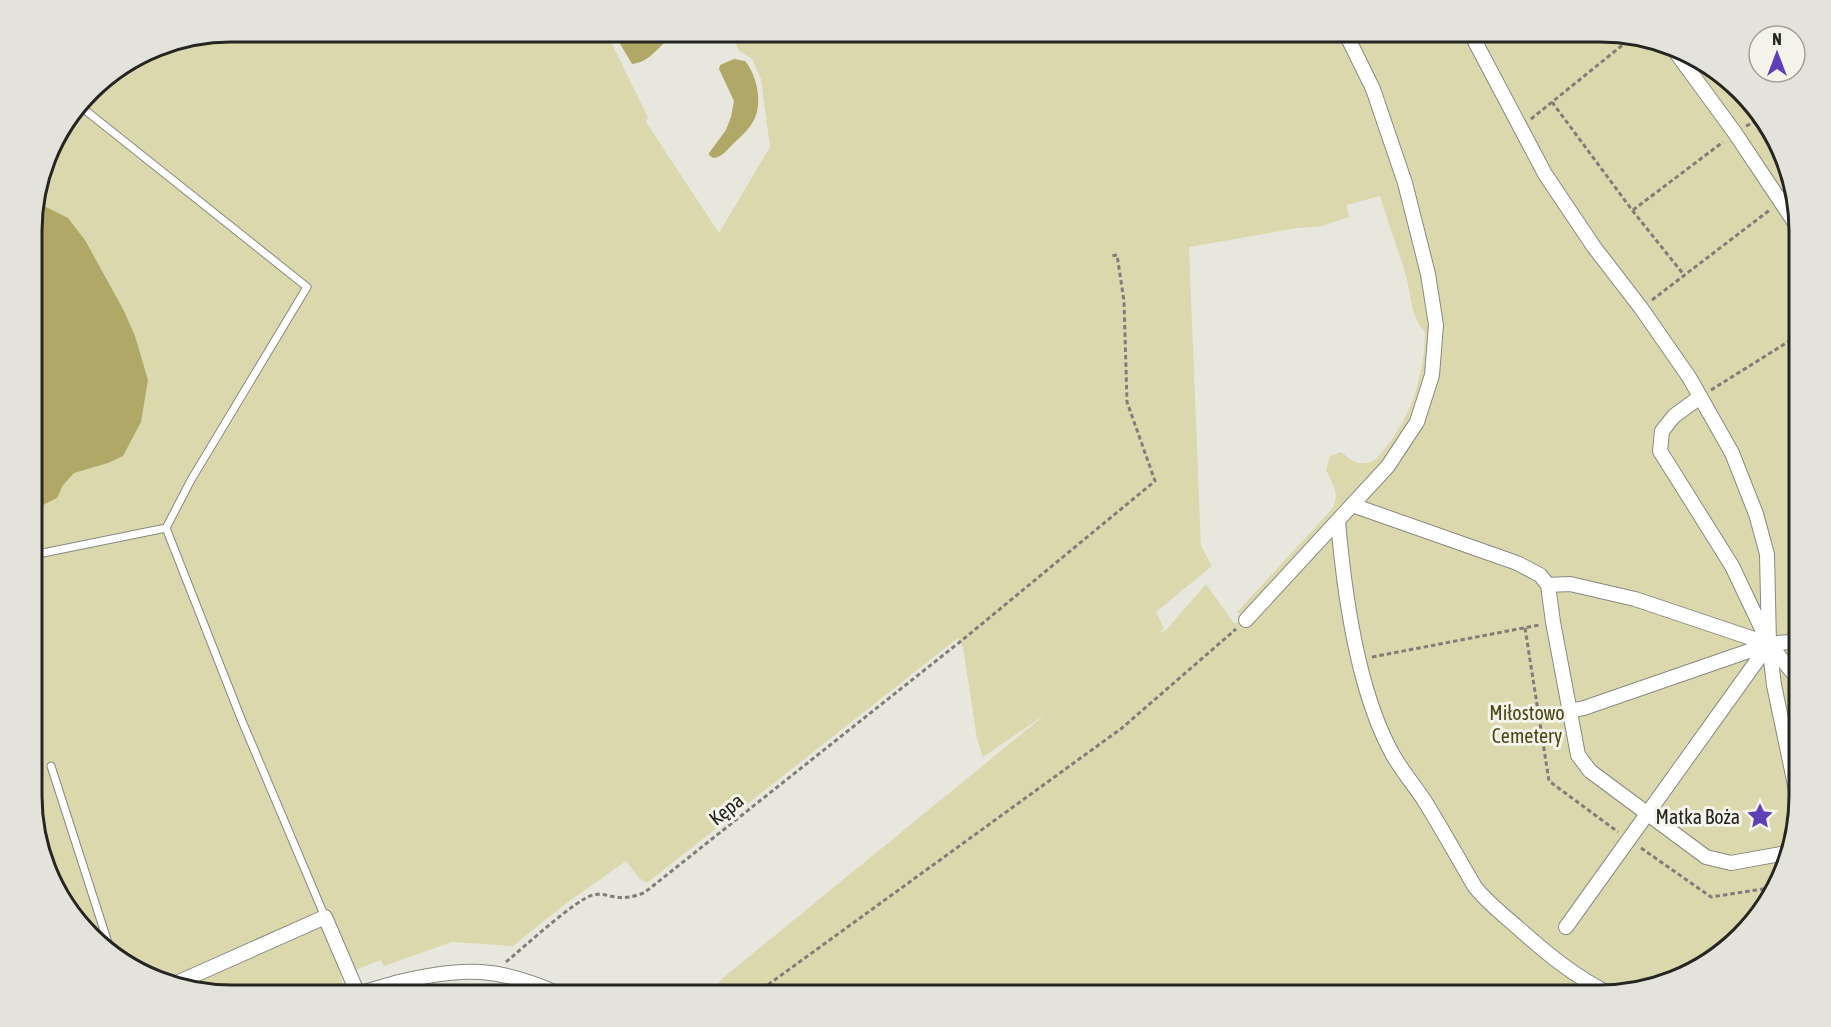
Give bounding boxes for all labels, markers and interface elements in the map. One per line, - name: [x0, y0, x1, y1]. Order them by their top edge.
- north arrow: [1747, 24, 1807, 84]
- text: N: [1772, 30, 1782, 48]
- park label: Miłostowo Cemetery: [1489, 701, 1565, 747]
- street label: Kępa: [704, 788, 748, 830]
- place icon: Matka Boża: [1745, 801, 1775, 831]
- place label: Matka Boża: [1656, 805, 1740, 828]

